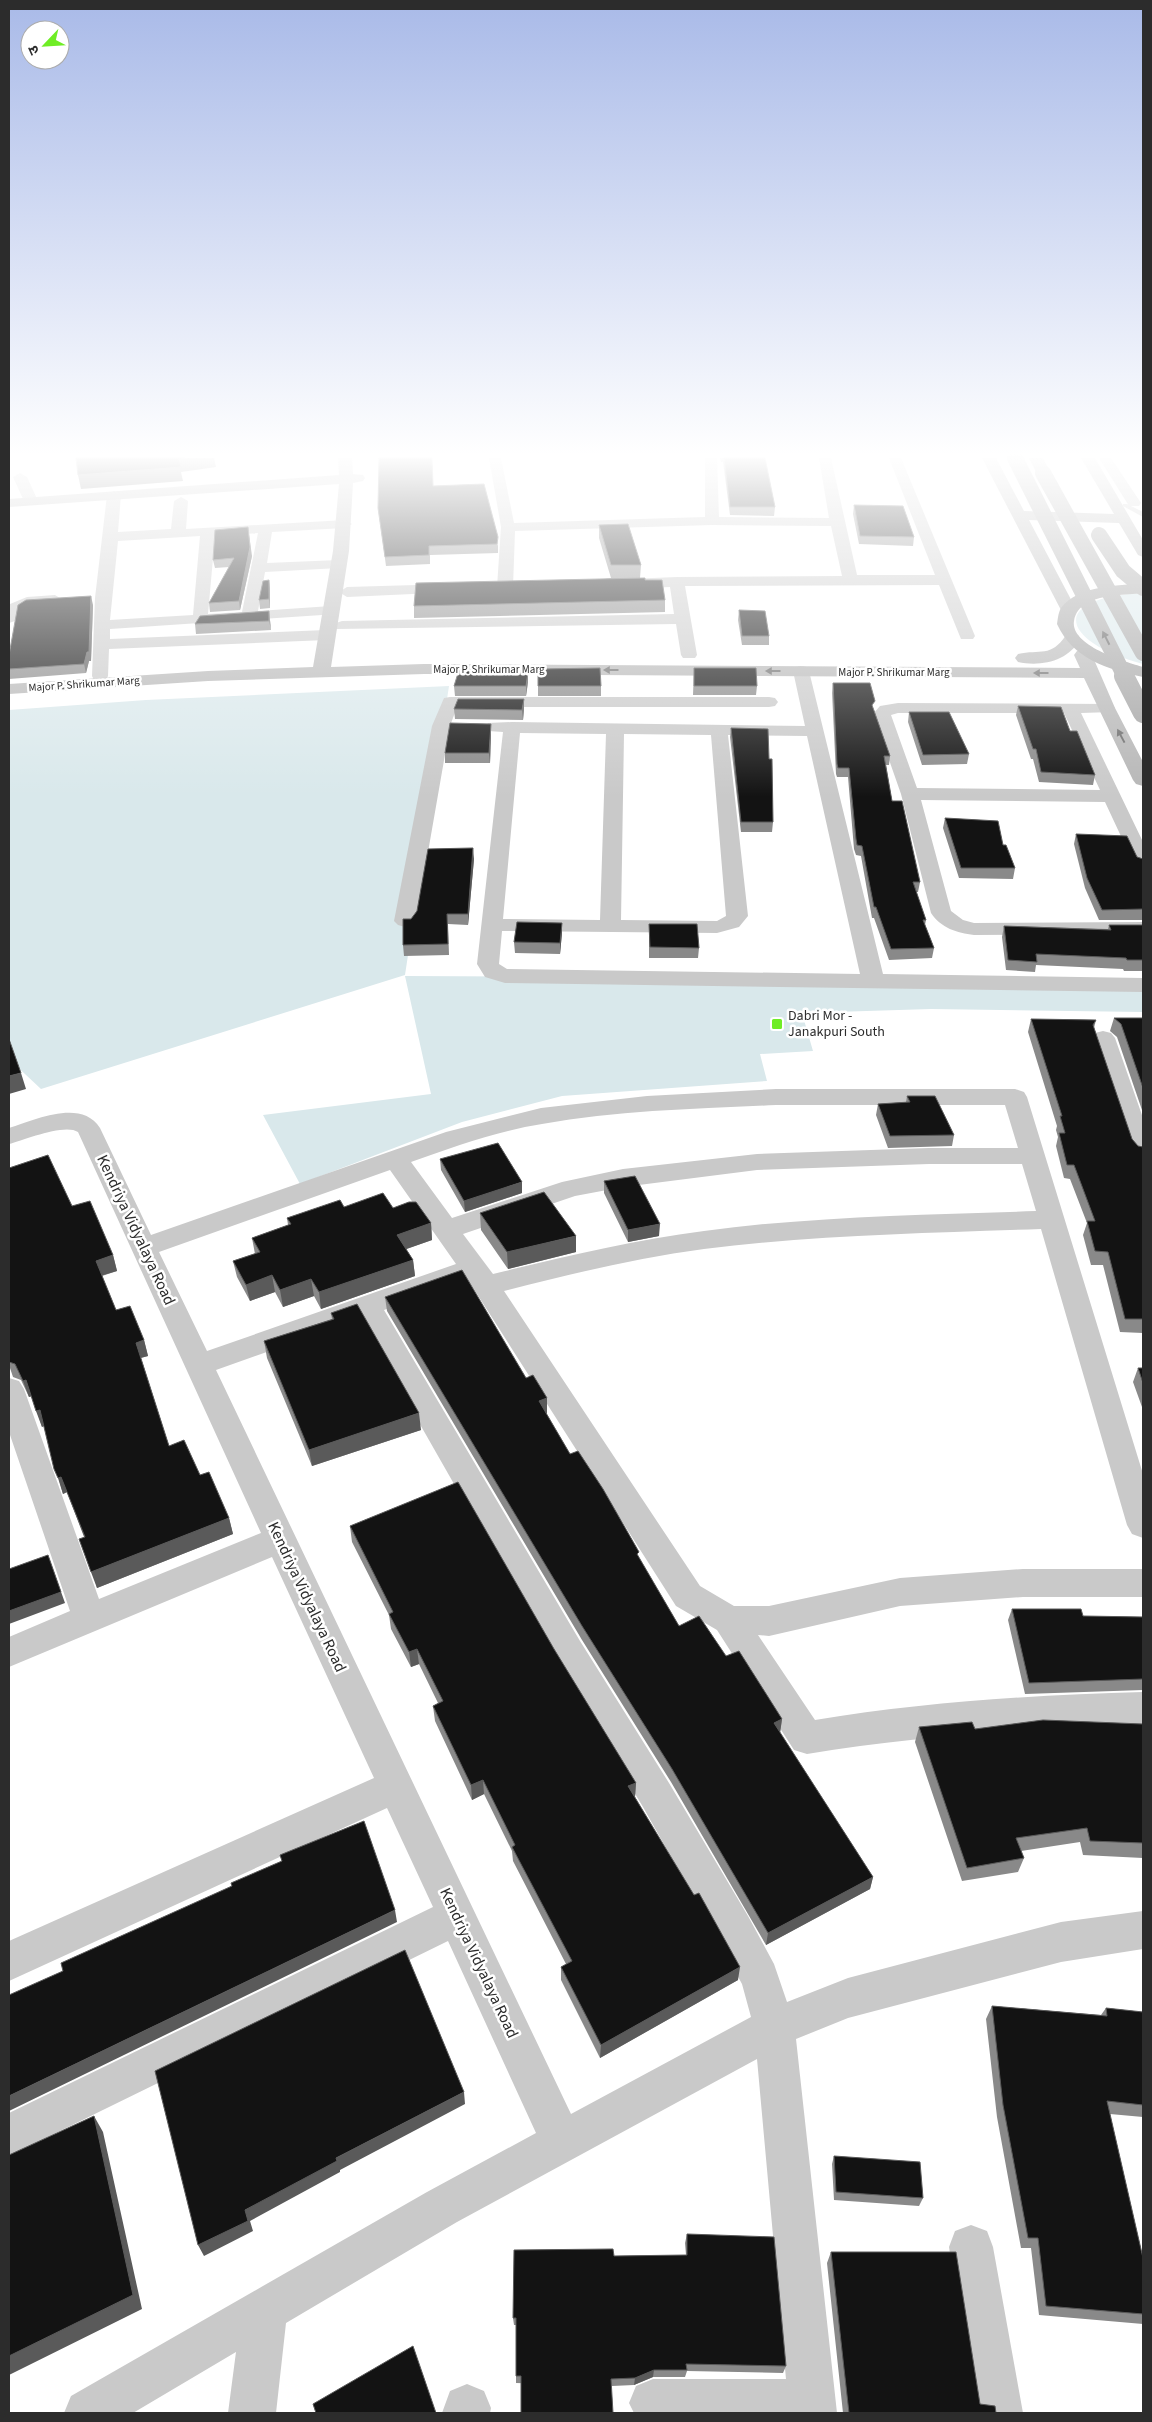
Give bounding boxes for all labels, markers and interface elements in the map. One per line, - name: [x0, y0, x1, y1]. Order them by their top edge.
- north arrow: [20, 20, 70, 70]
- text: उ: [23, 41, 45, 58]
- one-way arrow: [1102, 631, 1110, 645]
- street label: Major P. Shrikumar Marg: [433, 662, 545, 677]
- street label: Major P. Shrikumar Marg: [838, 665, 950, 680]
- one-way arrow: [603, 666, 619, 674]
- one-way arrow: [765, 667, 781, 675]
- one-way arrow: [1033, 669, 1049, 677]
- street label: Major P. Shrikumar Marg: [28, 673, 140, 695]
- one-way arrow: [1117, 729, 1125, 744]
- place label: Dabri Mor - Janakpuri South: [788, 1006, 885, 1042]
- marker: Dabri Mor - Janakpuri South: [770, 1017, 784, 1031]
- street label: Kendriya Vidyalaya Road: [91, 1151, 181, 1309]
- street label: Kendriya Vidyalaya Road: [262, 1518, 352, 1676]
- street label: Kendriya Vidyalaya Road: [434, 1884, 524, 2042]

